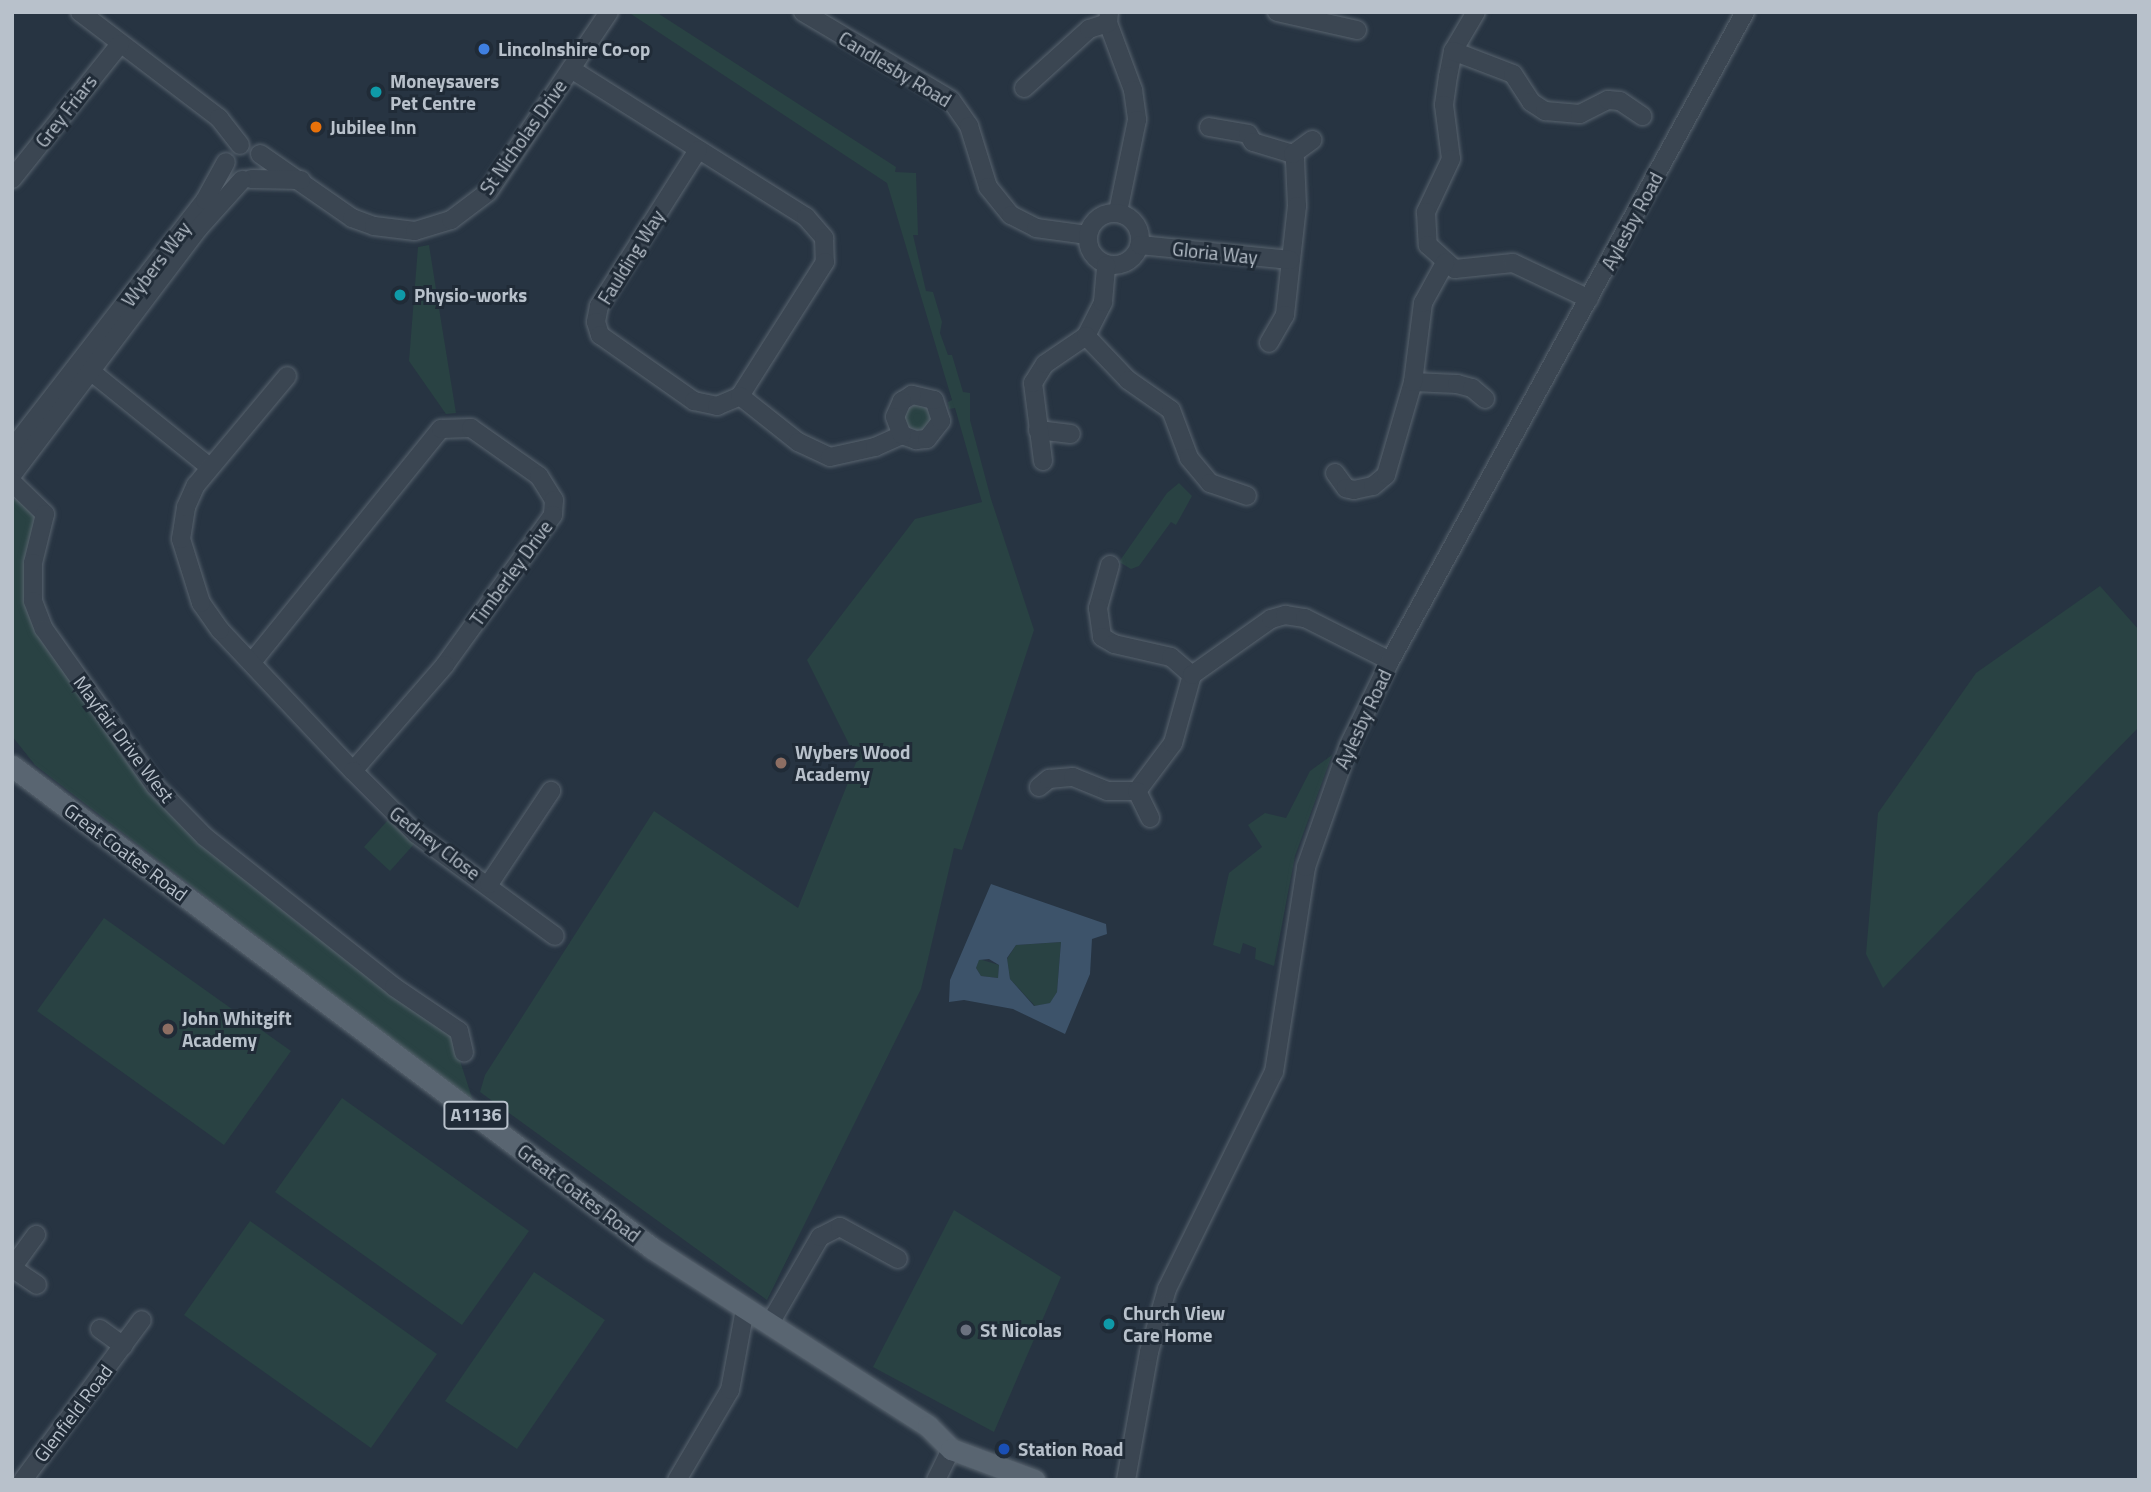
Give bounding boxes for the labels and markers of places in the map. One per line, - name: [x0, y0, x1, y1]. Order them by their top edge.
- place label: Lincolnshire Co-op: [498, 38, 650, 60]
- marker: Lincolnshire Co-op: [476, 41, 492, 57]
- place label: Moneysavers Pet Centre: [390, 70, 499, 114]
- marker: Moneysavers Pet Centre: [368, 84, 384, 100]
- place label: Jubilee Inn: [330, 116, 417, 138]
- marker: Jubilee Inn: [308, 119, 324, 135]
- place label: Physio-works: [414, 284, 527, 306]
- marker: Physio-works: [392, 287, 408, 303]
- place label: Wybers Wood Academy: [795, 741, 910, 785]
- marker: Wybers Wood Academy: [773, 755, 789, 771]
- place label: John Whitgift Academy: [182, 1007, 292, 1051]
- marker: John Whitgift Academy: [160, 1021, 176, 1037]
- place label: Church View Care Home: [1123, 1302, 1225, 1346]
- marker: Church View Care Home: [1101, 1316, 1117, 1332]
- place label: St Nicolas: [980, 1319, 1062, 1341]
- marker: St Nicolas: [958, 1322, 974, 1338]
- place label: Station Road: [1018, 1438, 1123, 1460]
- marker: Station Road: [996, 1441, 1012, 1457]

